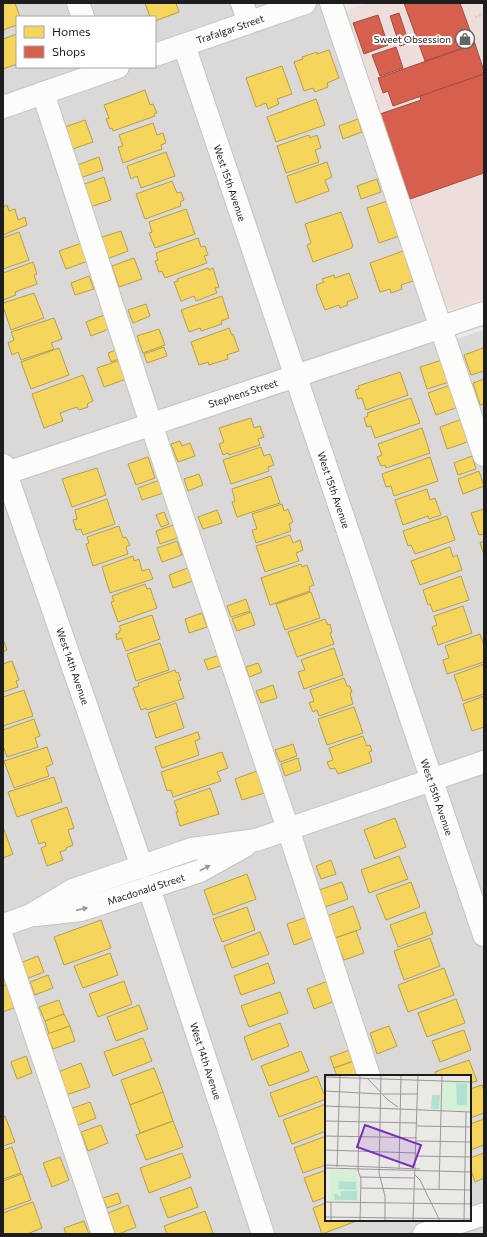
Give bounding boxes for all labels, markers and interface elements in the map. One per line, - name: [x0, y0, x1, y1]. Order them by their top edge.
- street label: Trafalgar Street: [194, 12, 266, 46]
- legend: [16, 16, 156, 68]
- text: Homes: [52, 24, 90, 38]
- shop icon: Sweet Obsession: [454, 28, 476, 50]
- place label: Sweet Obsession: [374, 33, 451, 45]
- text: Shops: [52, 44, 86, 58]
- street label: West 15th Avenue: [211, 143, 249, 223]
- street label: Stephens Street: [207, 376, 279, 410]
- street label: West 15th Avenue: [315, 450, 353, 530]
- street label: West 14th Avenue: [54, 626, 92, 706]
- street label: West 15th Avenue: [418, 757, 456, 837]
- one-way arrow: [199, 865, 211, 872]
- street label: Macdonald Street: [106, 871, 186, 907]
- one-way arrow: [75, 906, 88, 912]
- street label: West 14th Avenue: [188, 1021, 224, 1101]
- inset map: [325, 1075, 471, 1221]

